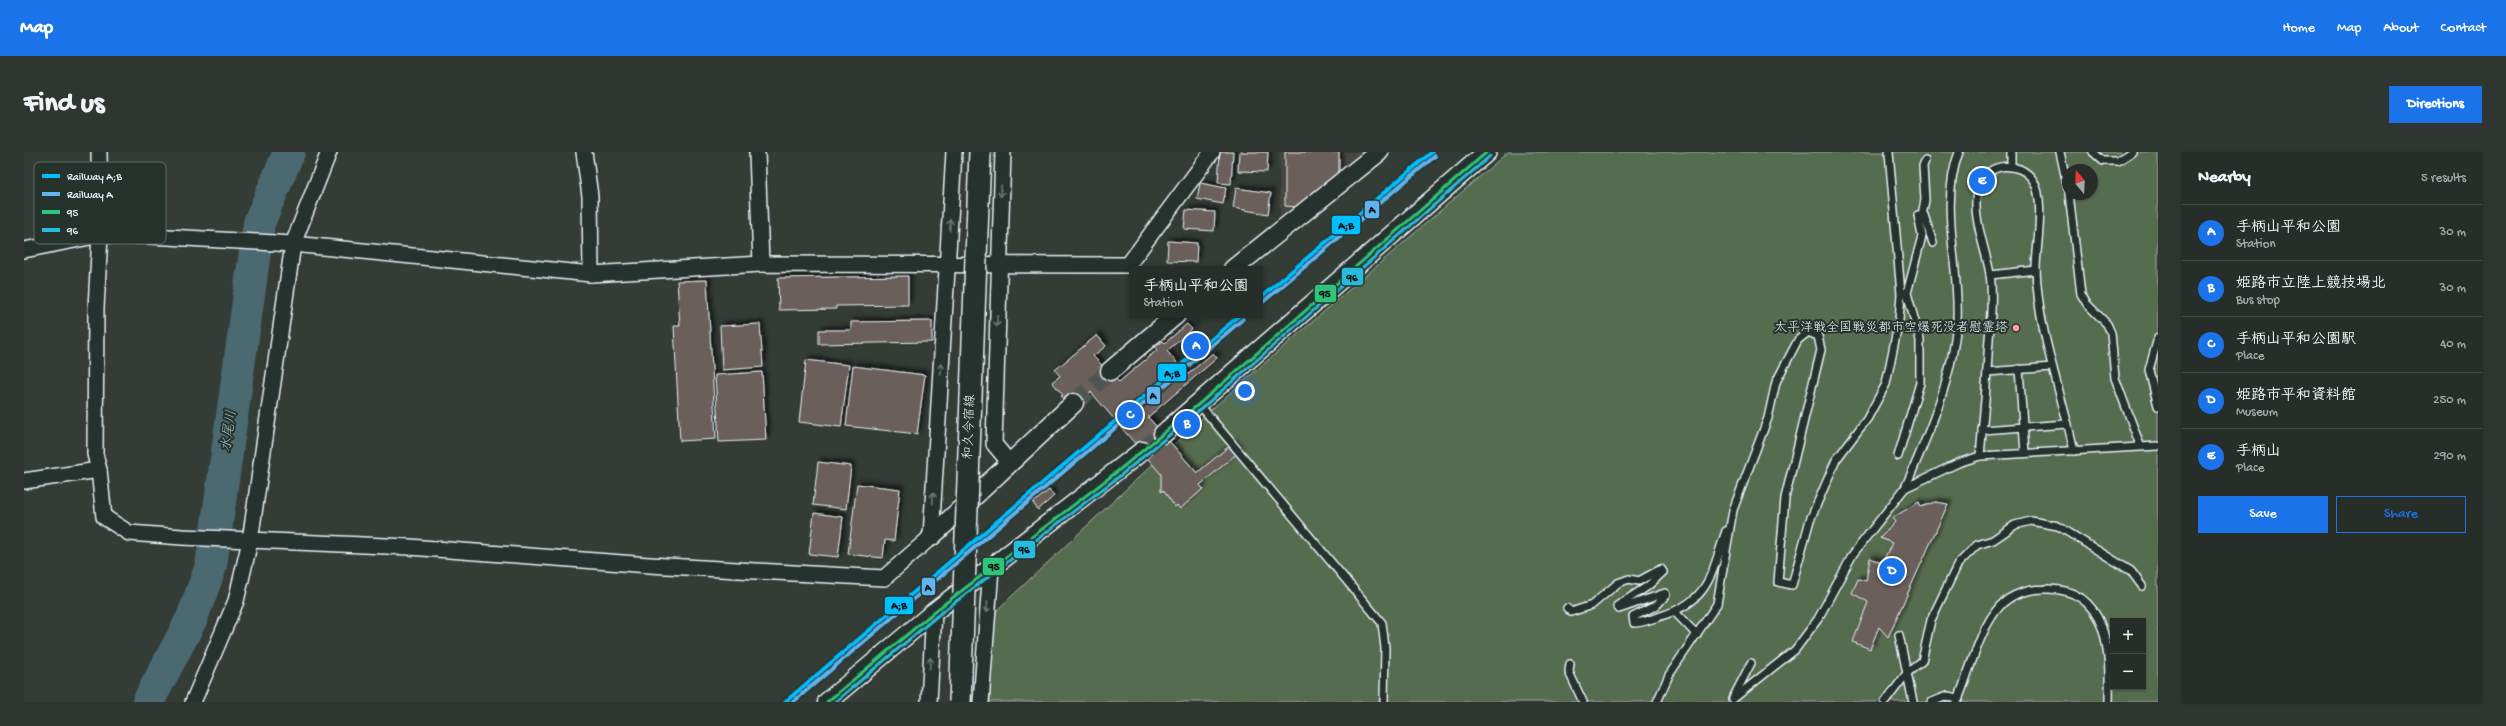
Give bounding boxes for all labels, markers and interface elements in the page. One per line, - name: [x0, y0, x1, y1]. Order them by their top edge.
- text: Map: [20, 17, 53, 40]
- text: Home: [2283, 20, 2315, 37]
- text: Map: [2337, 20, 2361, 37]
- text: About: [2383, 20, 2419, 37]
- text: Contact: [2441, 20, 2486, 37]
- button: Directions: [2389, 86, 2482, 123]
- text: Find us: [24, 88, 104, 121]
- legend: [34, 162, 166, 244]
- north arrow: [2062, 164, 2098, 200]
- pin: E: [1969, 166, 1995, 196]
- text: Nearby: [2198, 168, 2251, 188]
- text: 5 results: [2421, 171, 2466, 186]
- text: Railway A;B: [67, 172, 122, 184]
- one-way arrow: [998, 184, 1005, 197]
- text: Railway A: [67, 190, 113, 202]
- line badge: A: [1364, 200, 1380, 219]
- text: A: [1368, 205, 1377, 217]
- text: 95: [66, 208, 79, 220]
- line badge: A;B: [1331, 215, 1361, 235]
- one-way arrow: [946, 219, 953, 232]
- text: 手柄山平和公園: [2236, 219, 2341, 237]
- text: A;B: [1337, 221, 1355, 233]
- text: A: [2207, 225, 2215, 240]
- text: 30 m: [2440, 225, 2466, 240]
- text: 96: [66, 226, 79, 238]
- text: Station: [2236, 237, 2276, 252]
- popup: [1129, 266, 1263, 318]
- line badge: 96: [1341, 267, 1364, 286]
- text: 96: [1345, 273, 1358, 285]
- text: 姫路市立陸上競技場北: [2236, 275, 2386, 293]
- text: 手柄山平和公園: [1143, 278, 1249, 296]
- text: B: [2208, 281, 2214, 296]
- text: 30 m: [2440, 281, 2466, 296]
- line badge: 95: [1314, 284, 1337, 303]
- text: 95: [1318, 289, 1331, 301]
- text: Bus stop: [2236, 293, 2280, 308]
- text: Station: [1143, 296, 1183, 311]
- one-way arrow: [994, 314, 1001, 327]
- place label: 太平洋戦全国戦災都市空爆死没者慰霊塔: [1774, 320, 2008, 336]
- marker: 太平洋戦全国戦災都市空爆死没者慰霊塔: [2011, 323, 2021, 333]
- pin: A: [1183, 331, 1209, 361]
- text: 手柄山平和公園駅: [2236, 331, 2356, 349]
- text: C: [2207, 337, 2215, 352]
- text: 40 m: [2440, 337, 2466, 352]
- text: Place: [2236, 349, 2264, 364]
- one-way arrow: [938, 363, 945, 376]
- line badge: A;B: [1157, 363, 1187, 382]
- text: A;B: [1163, 369, 1181, 381]
- your location: [1235, 381, 1255, 401]
- line badge: A: [1146, 386, 1161, 405]
- text: 姫路市平和資料館: [2236, 387, 2356, 405]
- text: A: [1149, 391, 1158, 403]
- street label: 和久今宿線: [961, 393, 979, 460]
- text: D: [2207, 393, 2215, 408]
- text: 250 m: [2433, 393, 2466, 408]
- pin: C: [1117, 400, 1143, 430]
- text: Museum: [2236, 405, 2278, 420]
- water label: 水尾川: [218, 409, 241, 453]
- pin: B: [1174, 409, 1200, 439]
- text: 手柄山: [2236, 443, 2281, 461]
- text: E: [2207, 449, 2215, 464]
- text: 290 m: [2433, 449, 2466, 464]
- text: Place: [2236, 461, 2264, 476]
- one-way arrow: [930, 492, 937, 505]
- button: Save: [2198, 496, 2328, 533]
- button: Share: [2336, 496, 2466, 533]
- line badge: 96: [1013, 540, 1036, 559]
- text: 96: [1017, 545, 1030, 557]
- pin: D: [1879, 556, 1905, 586]
- line badge: 95: [982, 557, 1005, 576]
- text: 95: [987, 562, 1000, 574]
- line badge: A: [921, 577, 936, 596]
- text: A: [924, 583, 933, 595]
- line badge: A;B: [884, 596, 914, 615]
- one-way arrow: [984, 600, 991, 613]
- text: A;B: [890, 601, 908, 613]
- map controls: [2110, 618, 2146, 690]
- button: +: [2110, 618, 2146, 654]
- button: −: [2110, 654, 2146, 690]
- one-way arrow: [927, 657, 934, 670]

